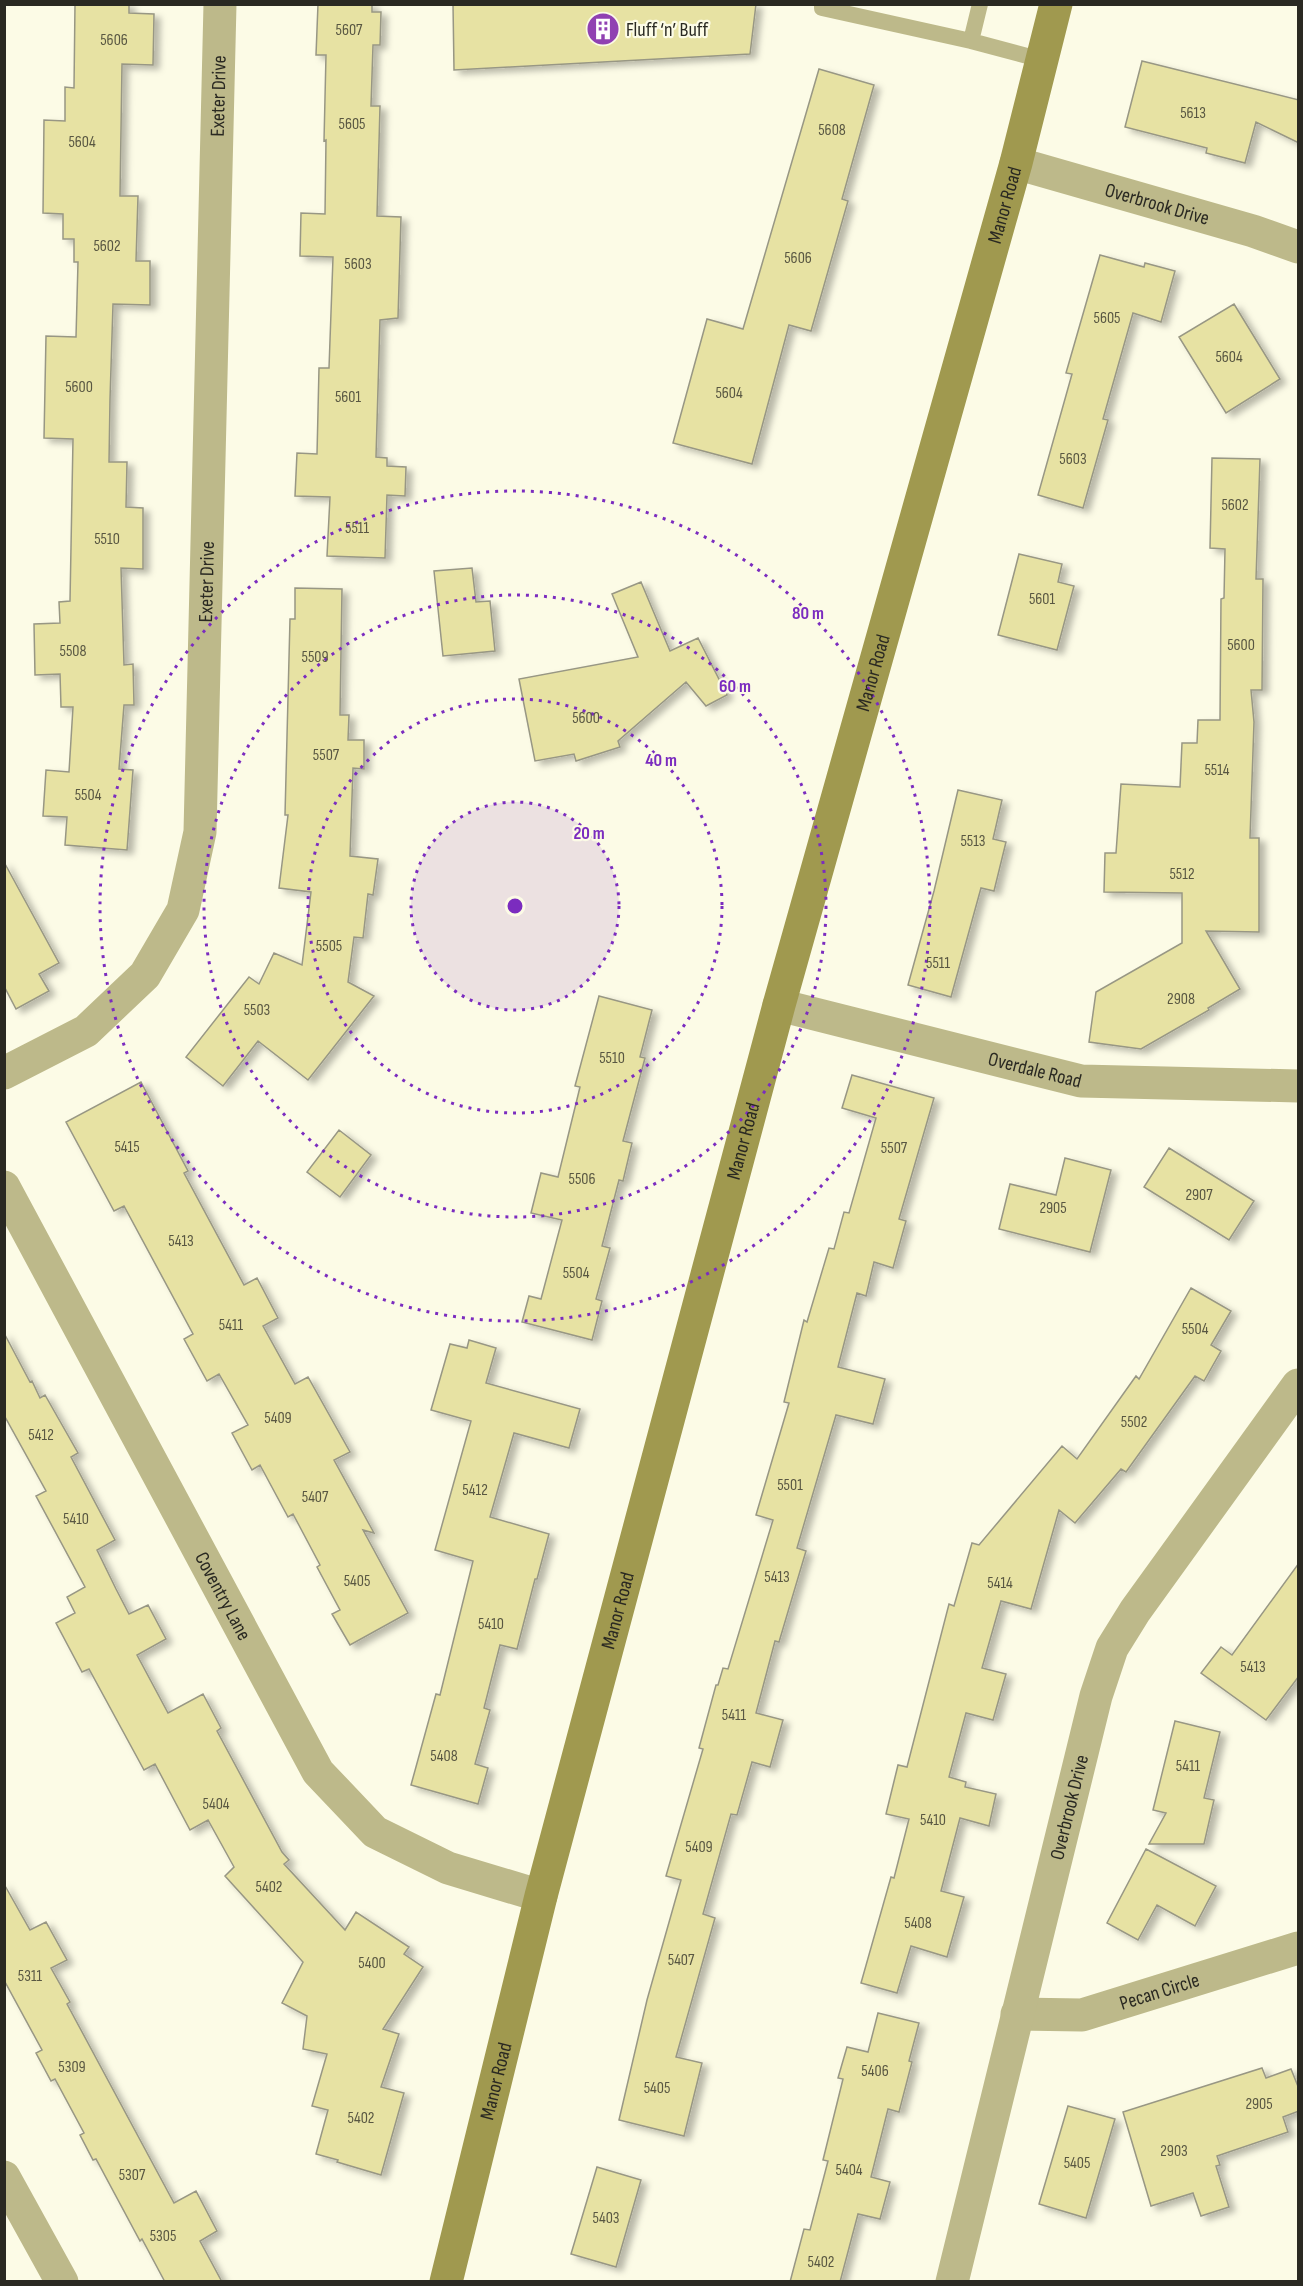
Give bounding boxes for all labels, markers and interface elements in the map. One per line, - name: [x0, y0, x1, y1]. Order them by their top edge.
- building icon: Fluff ‘n’ Buff: [585, 11, 621, 47]
- place label: Fluff ‘n’ Buff: [626, 18, 709, 42]
- house number: 5607: [336, 21, 363, 40]
- house number: 5606: [100, 31, 128, 50]
- street label: Exeter Drive: [206, 55, 232, 137]
- house number: 5613: [1180, 104, 1206, 123]
- house number: 5605: [339, 115, 365, 134]
- house number: 5608: [818, 121, 846, 140]
- house number: 5604: [68, 133, 96, 152]
- street label: Manor Road: [983, 164, 1027, 246]
- street label: Overbrook Drive: [1102, 178, 1212, 231]
- house number: 5602: [93, 237, 121, 256]
- house number: 5606: [784, 249, 812, 268]
- house number: 5603: [344, 255, 372, 274]
- house number: 5605: [1094, 309, 1120, 328]
- house number: 5604: [1215, 348, 1243, 367]
- house number: 5600: [65, 378, 93, 397]
- house number: 5604: [715, 384, 743, 403]
- house number: 5601: [335, 388, 361, 407]
- house number: 5603: [1059, 450, 1087, 469]
- house number: 5602: [1221, 496, 1249, 515]
- house number: 5511: [345, 519, 369, 538]
- house number: 5510: [94, 530, 120, 549]
- street label: Exeter Drive: [194, 541, 220, 623]
- house number: 5601: [1029, 590, 1055, 609]
- text: 80 m: [792, 603, 824, 624]
- street label: Manor Road: [851, 632, 896, 714]
- house number: 5600: [1227, 636, 1255, 655]
- house number: 5508: [60, 642, 86, 661]
- house number: 5509: [301, 648, 329, 667]
- text: 60 m: [719, 676, 751, 697]
- house number: 5600: [572, 709, 600, 728]
- house number: 5507: [313, 746, 340, 765]
- text: 40 m: [645, 750, 677, 771]
- house number: 5514: [1204, 761, 1230, 780]
- house number: 5504: [75, 786, 102, 805]
- text: 20 m: [573, 823, 605, 844]
- house number: 5513: [960, 832, 986, 851]
- house number: 5512: [1169, 865, 1195, 884]
- centre of rings: [505, 896, 525, 916]
- house number: 5505: [316, 937, 342, 956]
- house number: 5511: [926, 954, 950, 973]
- house number: 2908: [1167, 990, 1195, 1009]
- house number: 5503: [244, 1001, 270, 1020]
- street label: Overdale Road: [986, 1047, 1084, 1094]
- house number: 5510: [599, 1049, 625, 1068]
- street label: Manor Road: [722, 1100, 765, 1182]
- house number: 5415: [114, 1138, 140, 1157]
- house number: 5507: [881, 1139, 908, 1158]
- house number: 5506: [569, 1170, 595, 1189]
- house number: 2907: [1185, 1186, 1213, 1205]
- house number: 2905: [1039, 1199, 1067, 1218]
- house number: 5413: [168, 1232, 194, 1251]
- house number: 5504: [563, 1264, 590, 1283]
- house number: 5411: [219, 1316, 244, 1335]
- house number: 5504: [1182, 1320, 1209, 1339]
- house number: 5409: [264, 1409, 292, 1428]
- house number: 5502: [1121, 1413, 1147, 1432]
- house number: 5412: [28, 1426, 54, 1445]
- house number: 5501: [777, 1476, 803, 1495]
- house number: 5412: [462, 1481, 488, 1500]
- house number: 5407: [302, 1488, 329, 1507]
- house number: 5410: [63, 1510, 89, 1529]
- street label: Coventry Lane: [189, 1548, 256, 1645]
- house number: 5413: [764, 1568, 790, 1587]
- street label: Manor Road: [596, 1570, 640, 1652]
- house number: 5405: [344, 1572, 370, 1591]
- house number: 5414: [987, 1574, 1013, 1593]
- house number: 5410: [478, 1615, 504, 1634]
- house number: 5413: [1240, 1658, 1266, 1677]
- house number: 5411: [722, 1706, 747, 1725]
- house number: 5408: [430, 1747, 458, 1766]
- street label: Overbrook Drive: [1045, 1752, 1094, 1862]
- house number: 5411: [1176, 1757, 1201, 1776]
- house number: 5404: [203, 1795, 230, 1814]
- house number: 5410: [920, 1811, 946, 1830]
- house number: 5409: [685, 1838, 713, 1857]
- house number: 5402: [256, 1878, 282, 1897]
- house number: 5408: [904, 1914, 932, 1933]
- house number: 5407: [668, 1951, 695, 1970]
- house number: 5400: [358, 1954, 386, 1973]
- house number: 5311: [18, 1967, 43, 1986]
- street label: Pecan Circle: [1117, 1968, 1203, 2016]
- street label: Manor Road: [475, 2040, 518, 2122]
- house number: 5309: [58, 2058, 86, 2077]
- house number: 5406: [861, 2062, 889, 2081]
- house number: 5405: [644, 2079, 670, 2098]
- house number: 2905: [1245, 2095, 1273, 2114]
- house number: 5402: [348, 2109, 374, 2128]
- house number: 2903: [1160, 2142, 1188, 2161]
- house number: 5405: [1064, 2154, 1090, 2173]
- house number: 5404: [836, 2161, 863, 2180]
- house number: 5307: [119, 2166, 146, 2185]
- house number: 5403: [593, 2209, 620, 2228]
- house number: 5305: [150, 2227, 176, 2246]
- house number: 5402: [808, 2253, 834, 2272]

